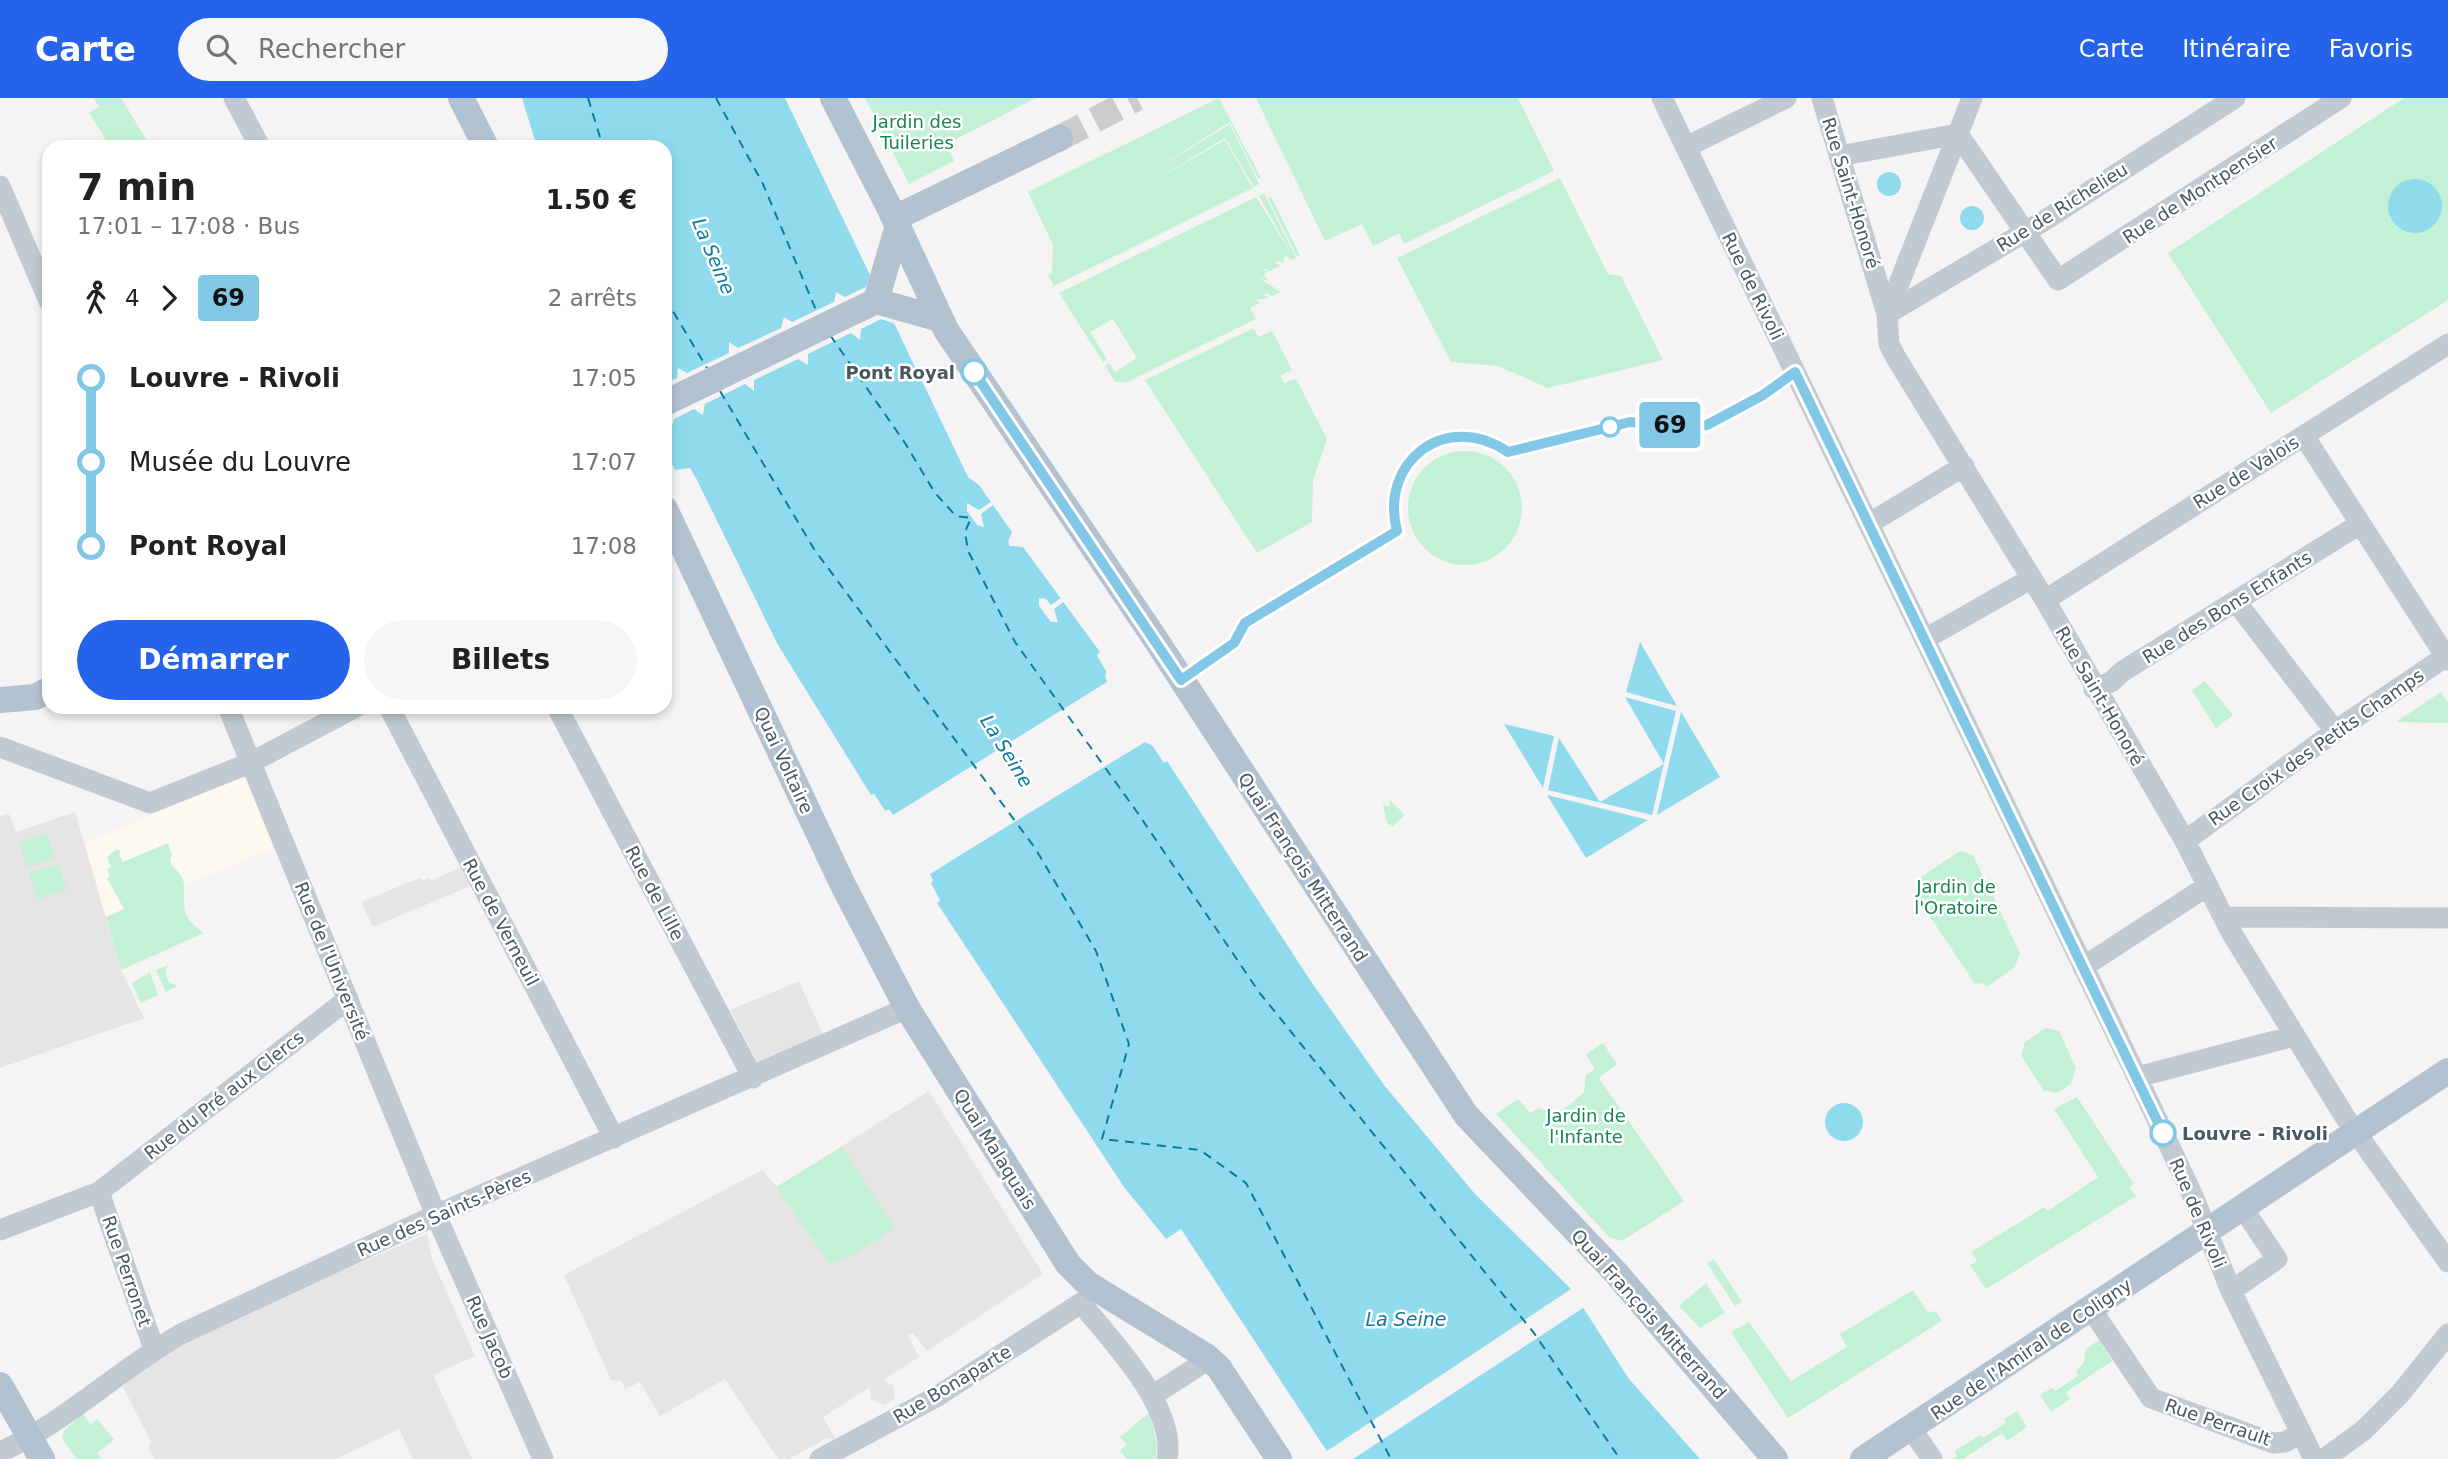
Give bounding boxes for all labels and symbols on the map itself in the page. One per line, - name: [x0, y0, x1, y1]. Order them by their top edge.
- park label: Jardin des Tuileries: [872, 111, 961, 153]
- street label: Rue Saint-Honoré: [1818, 115, 1884, 271]
- street label: Rue de Montpensier: [2119, 132, 2282, 248]
- street label: Rue de Richelieu: [1993, 158, 2131, 256]
- water label: La Seine: [688, 214, 740, 298]
- street label: Rue de Rivoli: [1718, 229, 1788, 343]
- marker: Pont Royal: [961, 359, 987, 385]
- place label: Pont Royal: [845, 362, 955, 383]
- line badge: 69: [1638, 402, 1702, 448]
- unlabelled marker: [1600, 417, 1620, 437]
- street label: Rue de Valois: [2189, 431, 2303, 513]
- street label: Rue des Bons Enfants: [2139, 546, 2315, 668]
- street label: Rue Saint-Honoré: [2052, 623, 2148, 769]
- street label: Rue Croix des Petits Champs: [2204, 664, 2428, 830]
- street label: Quai Voltaire: [750, 703, 818, 817]
- water label: La Seine: [976, 711, 1038, 791]
- street label: Quai François Mitterrand: [1234, 768, 1372, 966]
- street label: Rue de Lille: [621, 842, 689, 944]
- street label: Rue de Verneuil: [459, 855, 543, 989]
- park label: Jardin de l'Oratoire: [1914, 876, 1998, 918]
- street label: Rue de l'Université: [291, 879, 373, 1043]
- street label: Rue du Pré aux Clercs: [140, 1026, 308, 1164]
- street label: Quai Malaquais: [949, 1085, 1041, 1213]
- park label: Jardin de l'Infante: [1545, 1105, 1626, 1147]
- marker: Louvre - Rivoli: [2150, 1120, 2176, 1146]
- place label: Louvre - Rivoli: [2182, 1123, 2328, 1144]
- street label: Rue de Rivoli: [2165, 1155, 2231, 1271]
- street label: Rue des Saints-Pères: [354, 1165, 534, 1261]
- street label: Rue Perronet: [98, 1213, 156, 1329]
- street label: Quai François Mitterrand: [1567, 1225, 1731, 1403]
- street label: Rue de l'Amiral de Coligny: [1927, 1274, 2136, 1424]
- street label: Rue Jacob: [462, 1292, 518, 1382]
- water label: La Seine: [1365, 1308, 1447, 1330]
- street label: Rue Bonaparte: [889, 1341, 1015, 1427]
- street label: Rue Perrault: [2162, 1394, 2274, 1450]

